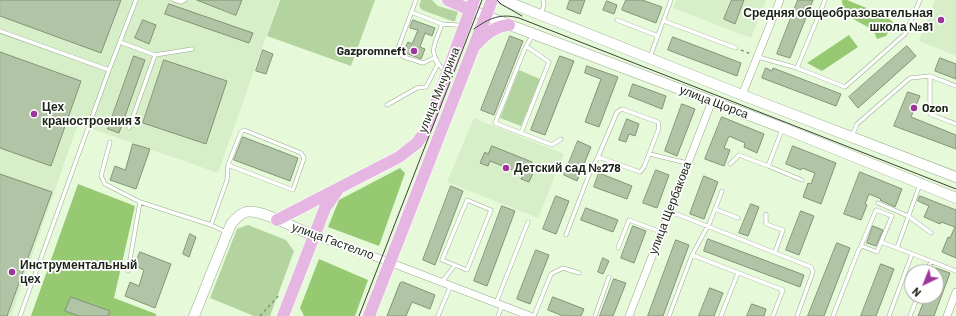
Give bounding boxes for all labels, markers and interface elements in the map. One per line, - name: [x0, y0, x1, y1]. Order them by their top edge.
- place label: Средняя общеобразовательная школа №81: [743, 6, 933, 34]
- marker: Средняя общеобразовательная школа №81: [936, 15, 946, 25]
- place label: Gazpromneft: [337, 44, 406, 58]
- street label: улица Мичурина: [415, 45, 463, 135]
- marker: Gazpromneft: [409, 46, 419, 56]
- street label: улица Щорса: [678, 82, 750, 122]
- place label: Цех краностроения 3: [42, 100, 141, 128]
- place label: Ozon: [922, 101, 948, 115]
- marker: Ozon: [909, 103, 919, 113]
- marker: Цех краностроения 3: [29, 109, 39, 119]
- street label: улица Щербакова: [646, 160, 694, 256]
- place label: Детский сад №278: [514, 161, 621, 175]
- marker: Детский сад №278: [501, 163, 511, 173]
- street label: улица Гастелло: [290, 219, 376, 263]
- place label: Инструментальный цех: [20, 258, 137, 286]
- north arrow: [904, 264, 944, 304]
- marker: Инструментальный цех: [7, 267, 17, 277]
- text: N: [909, 285, 923, 300]

